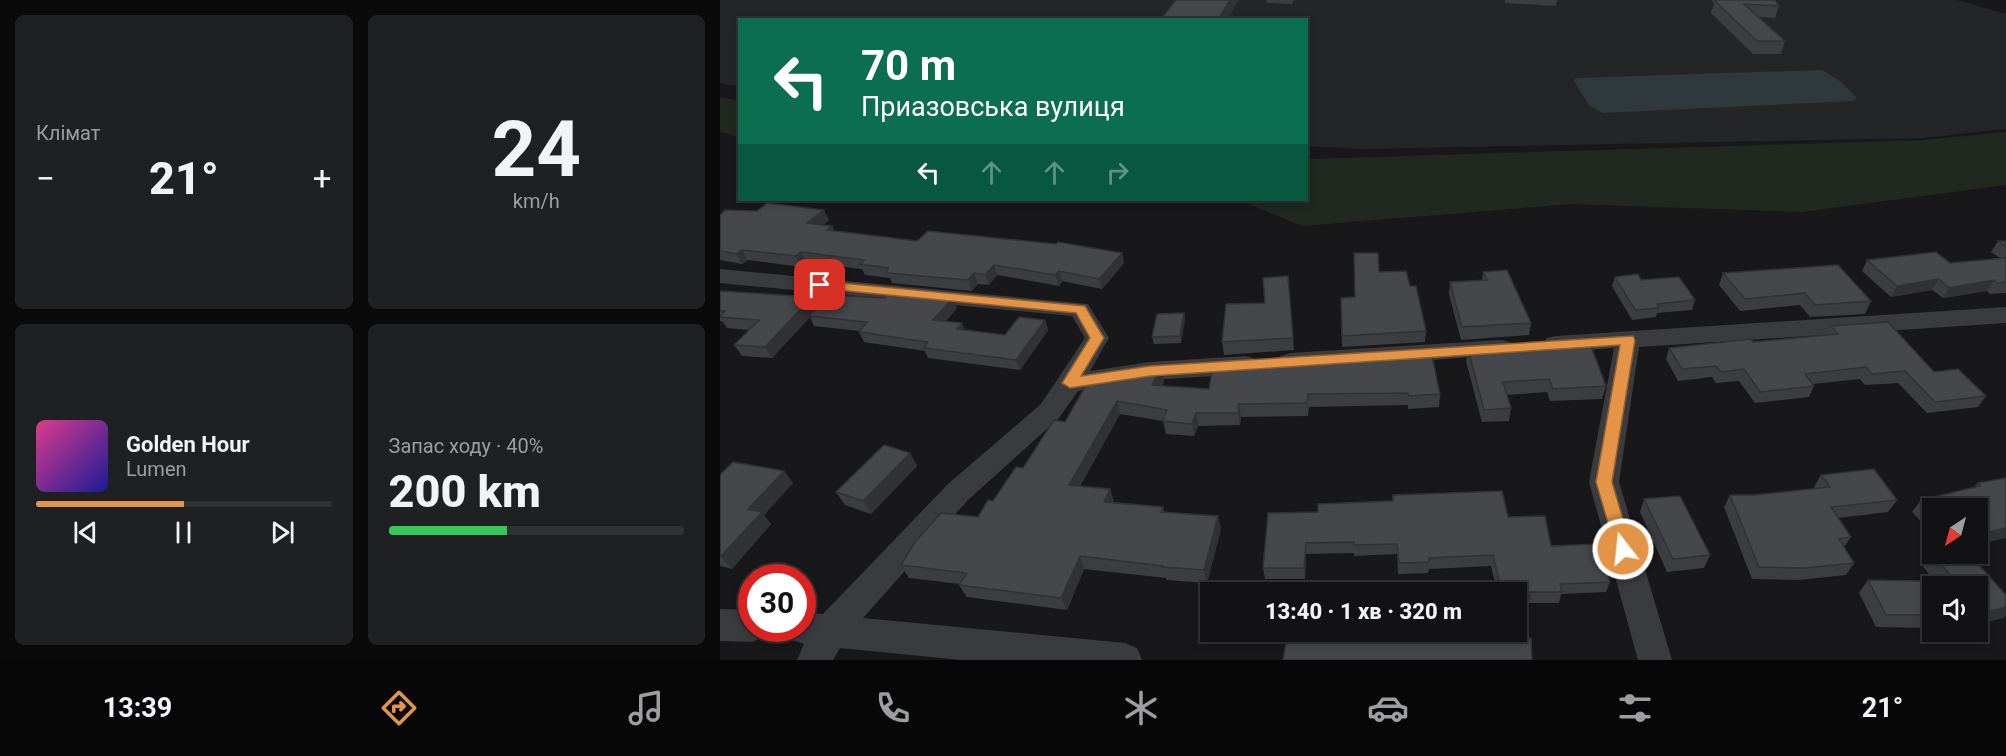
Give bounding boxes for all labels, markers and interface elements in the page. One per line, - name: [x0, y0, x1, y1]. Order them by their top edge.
- text: 70 m: [861, 41, 956, 90]
- icon: left: [762, 42, 840, 120]
- text: Приазовська вулиця: [861, 91, 1125, 123]
- text: 24: [491, 104, 581, 195]
- text: Клімат: [36, 121, 100, 145]
- text: 21°: [149, 152, 219, 205]
- icon: left: [912, 156, 945, 189]
- icon: ahead: [975, 156, 1008, 189]
- icon: ahead: [1038, 156, 1071, 189]
- icon: right: [1101, 156, 1134, 189]
- text: −: [36, 159, 55, 198]
- text: +: [313, 159, 332, 198]
- text: km/h: [513, 189, 560, 213]
- pin: [794, 259, 845, 310]
- icon: arrive: [803, 268, 836, 301]
- text: Golden Hour: [126, 432, 250, 457]
- text: Запас ходу · 40%: [389, 434, 543, 458]
- text: Lumen: [126, 457, 187, 481]
- text: 200 km: [389, 465, 541, 518]
- north arrow: [1922, 498, 1988, 564]
- map controls: [1922, 498, 1988, 642]
- icon: previous: [69, 516, 102, 549]
- icon: pause: [167, 516, 200, 549]
- icon: next: [266, 516, 299, 549]
- position arrow: [1591, 517, 1655, 581]
- speed limit sign: 30: [738, 564, 816, 642]
- button: sound: [1922, 576, 1988, 642]
- text: 13:40 · 1 хв · 320 m: [1265, 599, 1462, 624]
- icon: directions: [378, 687, 420, 729]
- icon: music: [625, 687, 667, 729]
- icon: phone: [872, 687, 914, 729]
- icon: climate: [1120, 687, 1162, 729]
- icon: car: [1367, 687, 1409, 729]
- icon: filters: [1614, 687, 1656, 729]
- text: 13:39: [103, 692, 172, 724]
- text: 21°: [1862, 692, 1903, 724]

